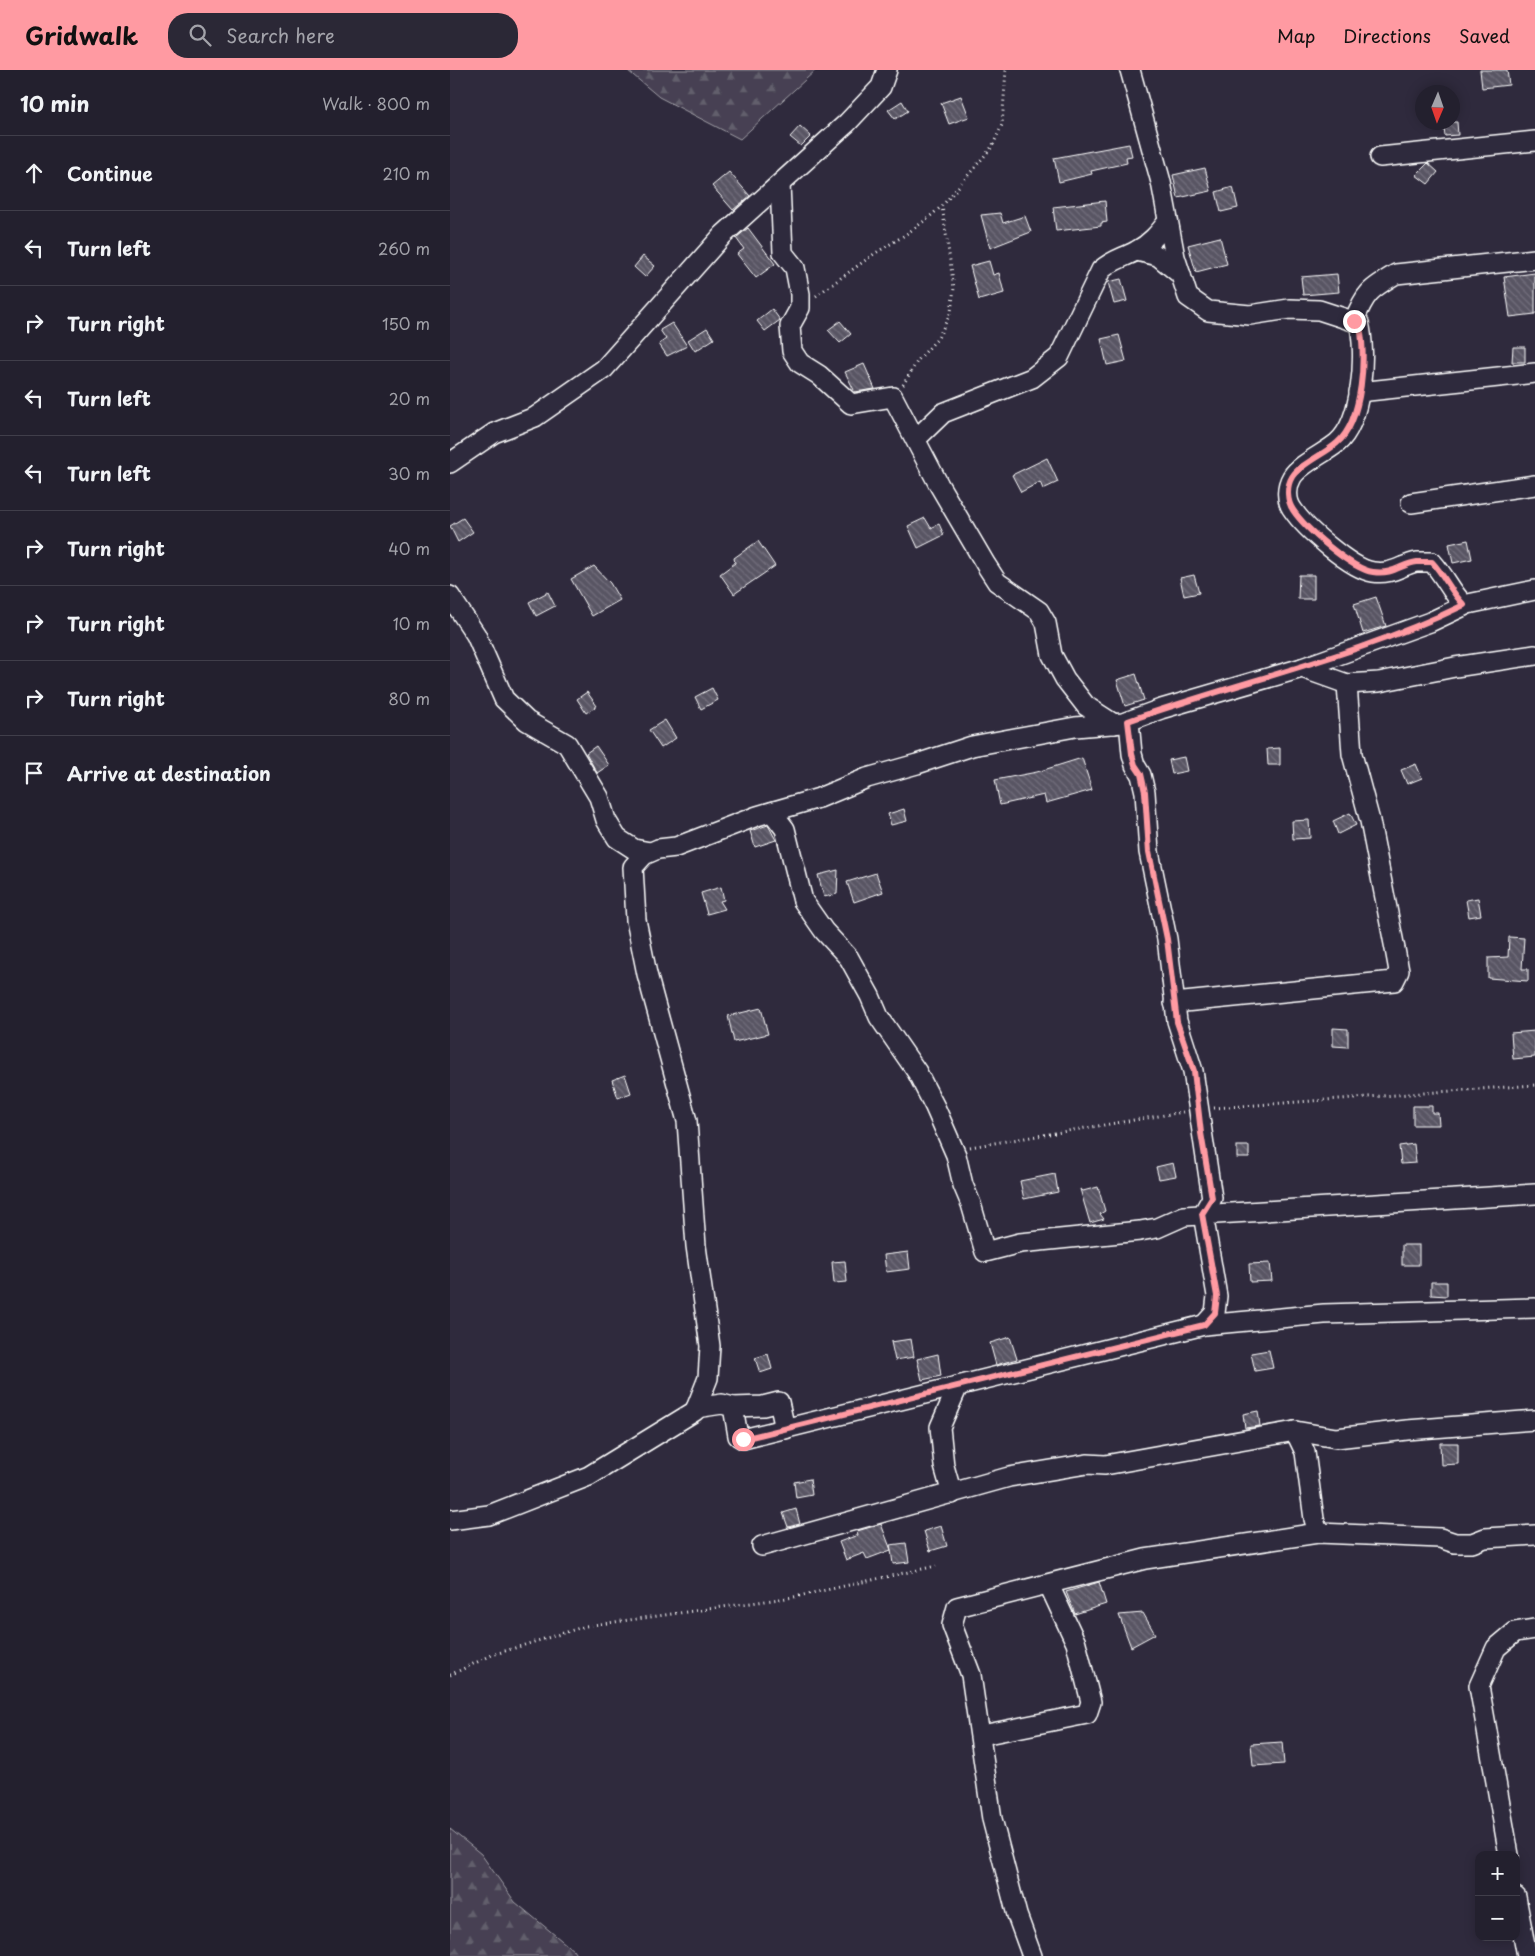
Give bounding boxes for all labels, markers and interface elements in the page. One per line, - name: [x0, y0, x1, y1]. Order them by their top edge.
- search box: [168, 13, 518, 58]
- text: Gridwalk: [25, 17, 138, 53]
- icon: search: [186, 21, 214, 49]
- text: Search here: [226, 21, 335, 49]
- text: Map: [1277, 22, 1315, 49]
- text: Directions: [1343, 22, 1431, 49]
- text: Saved: [1459, 22, 1510, 49]
- north arrow: [1415, 85, 1460, 130]
- text: 10 min: [20, 87, 90, 119]
- text: Walk · 800 m: [322, 91, 430, 115]
- icon: ahead: [20, 159, 48, 187]
- text: Continue: [67, 159, 153, 187]
- text: 210 m: [382, 161, 430, 185]
- icon: left: [20, 234, 48, 262]
- text: Turn left: [67, 234, 151, 262]
- text: 260 m: [378, 236, 430, 260]
- icon: right: [20, 309, 48, 337]
- text: Turn right: [67, 309, 165, 337]
- route end: [1343, 310, 1366, 333]
- text: 150 m: [382, 311, 430, 335]
- icon: left: [20, 384, 48, 412]
- text: Turn left: [67, 384, 151, 412]
- text: 20 m: [389, 386, 430, 410]
- icon: left: [20, 459, 48, 487]
- text: Turn left: [67, 459, 151, 487]
- text: 30 m: [388, 461, 430, 485]
- icon: right: [20, 534, 48, 562]
- text: Turn right: [67, 534, 165, 562]
- text: 40 m: [388, 536, 430, 560]
- icon: right: [20, 609, 48, 637]
- text: Turn right: [67, 609, 165, 637]
- text: 10 m: [393, 611, 430, 635]
- icon: right: [20, 684, 48, 712]
- text: Turn right: [67, 684, 165, 712]
- text: 80 m: [388, 686, 430, 710]
- icon: arrive: [20, 759, 48, 787]
- text: Arrive at destination: [67, 759, 271, 787]
- route start: [732, 1428, 755, 1451]
- map controls: [1475, 1851, 1520, 1941]
- button: +: [1475, 1851, 1520, 1896]
- button: −: [1475, 1896, 1520, 1941]

